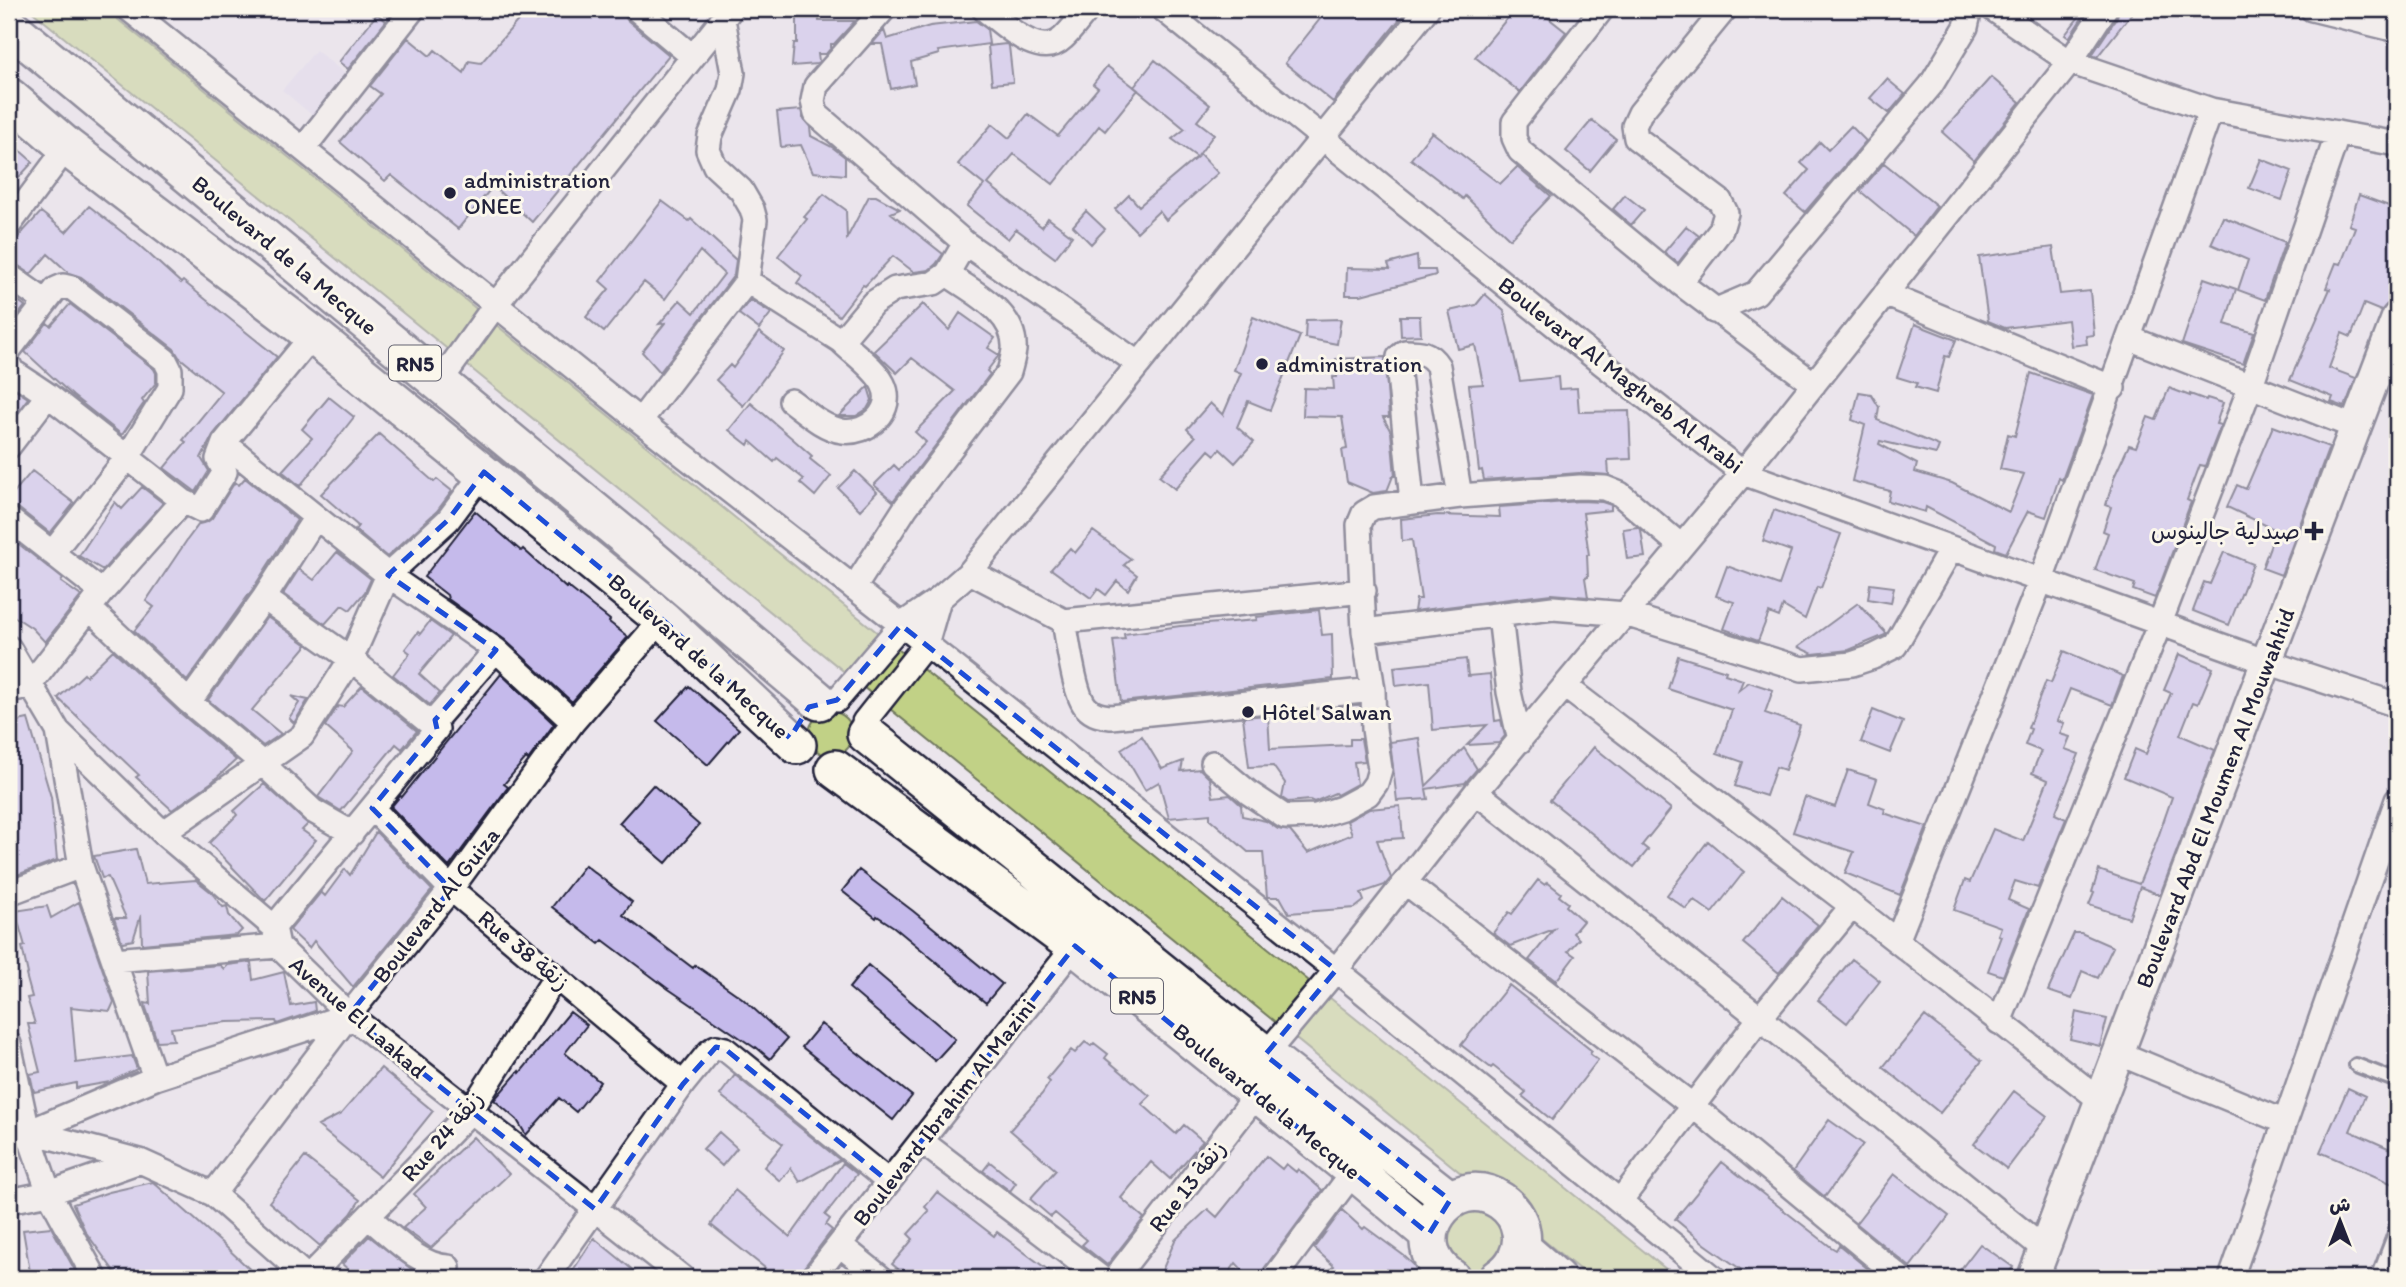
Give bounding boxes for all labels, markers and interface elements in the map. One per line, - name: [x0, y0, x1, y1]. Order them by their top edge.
- place label: administration ONEE: [464, 166, 610, 220]
- street label: Boulevard de la Mecque: [186, 169, 384, 341]
- marker: administration ONEE: [442, 185, 458, 201]
- street label: Boulevard Al Maghreb Al Arabi: [1493, 271, 1749, 479]
- road number: RN5: [389, 346, 441, 380]
- place label: administration: [1276, 350, 1422, 378]
- marker: administration: [1254, 356, 1270, 372]
- place label: صيدلية جالينوس: [2151, 517, 2300, 545]
- marker: صيدلية جالينوس: [2306, 523, 2322, 539]
- street label: Boulevard de la Mecque: [603, 567, 795, 745]
- street label: Boulevard Abd El Moumen Al Mouwahhid: [2129, 604, 2301, 992]
- place label: Hôtel Salwan: [1262, 698, 1392, 726]
- marker: Hôtel Salwan: [1240, 704, 1256, 720]
- street label: Boulevard Al Guiza: [367, 822, 506, 988]
- street label: Rue 38 زنقة: [473, 904, 575, 996]
- street label: Avenue El Laakad: [284, 950, 432, 1084]
- road number: RN5: [1111, 978, 1163, 1014]
- street label: Boulevard Ibrahim Al Mazini: [846, 993, 1042, 1231]
- street label: Boulevard de la Mecque: [1167, 1017, 1367, 1185]
- street label: Rue 24 زنقة: [395, 1085, 489, 1187]
- street label: Rue 13 زنقة: [1142, 1135, 1232, 1237]
- north arrow: [2304, 1186, 2374, 1256]
- text: ش: [2330, 1193, 2351, 1216]

